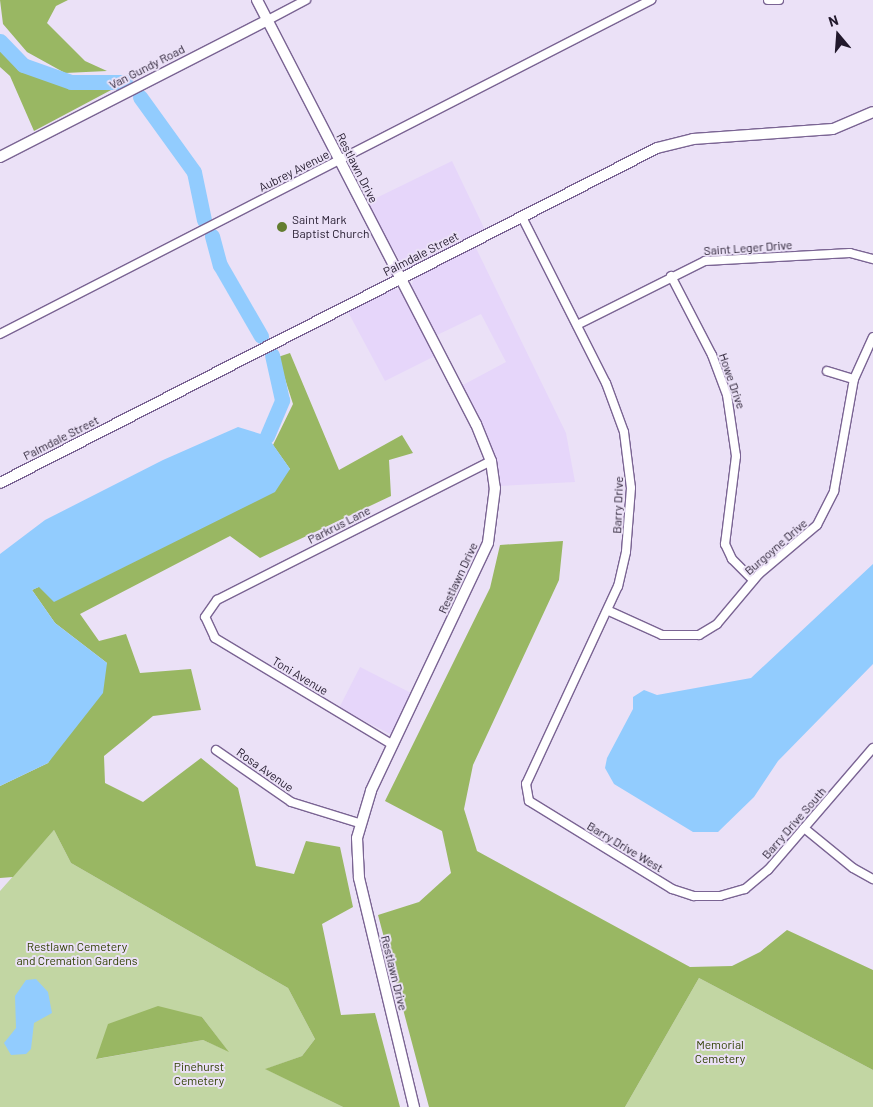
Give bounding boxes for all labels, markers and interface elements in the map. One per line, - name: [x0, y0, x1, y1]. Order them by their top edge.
- north arrow: [813, 10, 863, 60]
- text: N: [826, 11, 840, 30]
- street label: Van Gundy Road: [107, 42, 187, 92]
- street label: Restlawn Drive: [333, 131, 381, 205]
- street label: Aubrey Avenue: [256, 147, 332, 195]
- place label: Saint Mark Baptist Church: [292, 213, 369, 241]
- marker: Saint Mark Baptist Church: [276, 221, 288, 233]
- street label: Palmdale Street: [381, 229, 461, 279]
- street label: Saint Leger Drive: [703, 238, 793, 258]
- street label: Howe Drive: [716, 351, 748, 411]
- street label: Palmdale Street: [21, 413, 101, 463]
- street label: Barry Drive: [610, 476, 626, 534]
- street label: Parkrus Lane: [305, 503, 373, 547]
- street label: Burgoyne Drive: [742, 516, 810, 578]
- street label: Restlawn Drive: [435, 540, 481, 616]
- street label: Toni Avenue: [269, 654, 331, 698]
- street label: Rosa Avenue: [234, 745, 296, 795]
- street label: Barry Drive South: [759, 784, 829, 862]
- street label: Barry Drive West: [584, 819, 666, 875]
- street label: Restlawn Drive: [378, 934, 410, 1012]
- park label: Restlawn Cemetery and Cremation Gardens: [16, 940, 138, 968]
- park label: Memorial Cemetery: [695, 1038, 745, 1066]
- park label: Pinehurst Cemetery: [174, 1060, 224, 1088]

